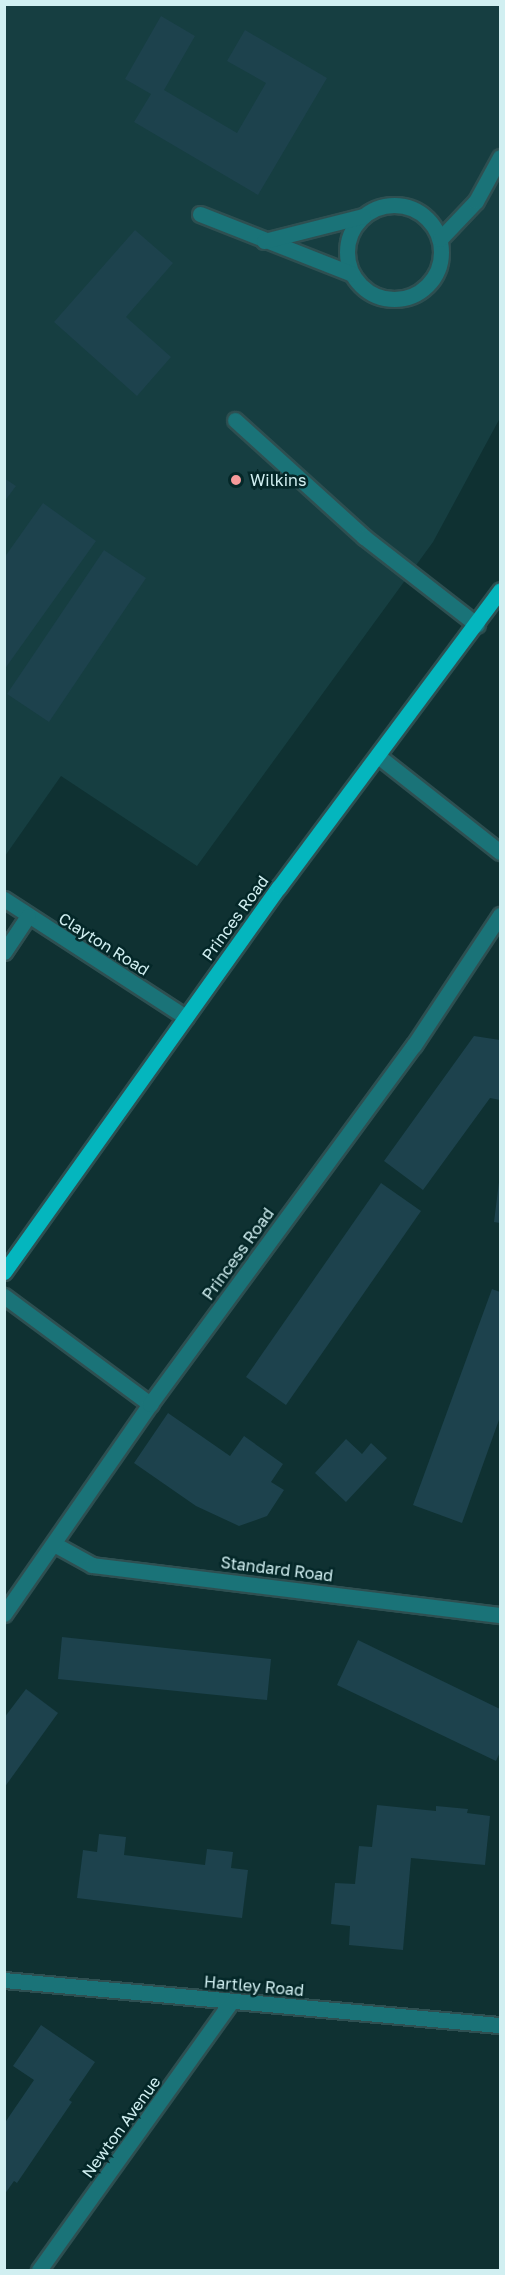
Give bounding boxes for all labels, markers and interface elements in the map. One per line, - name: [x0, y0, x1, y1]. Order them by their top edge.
- place label: Wilkins: [250, 470, 306, 490]
- marker: Wilkins: [227, 471, 245, 489]
- street label: Princes Road: [198, 872, 272, 964]
- street label: Clayton Road: [55, 909, 153, 979]
- street label: Princess Road: [198, 1204, 278, 1304]
- street label: Standard Road: [220, 1553, 334, 1585]
- street label: Hartley Road: [203, 1972, 305, 2000]
- street label: Newton Avenue: [78, 2072, 164, 2182]

